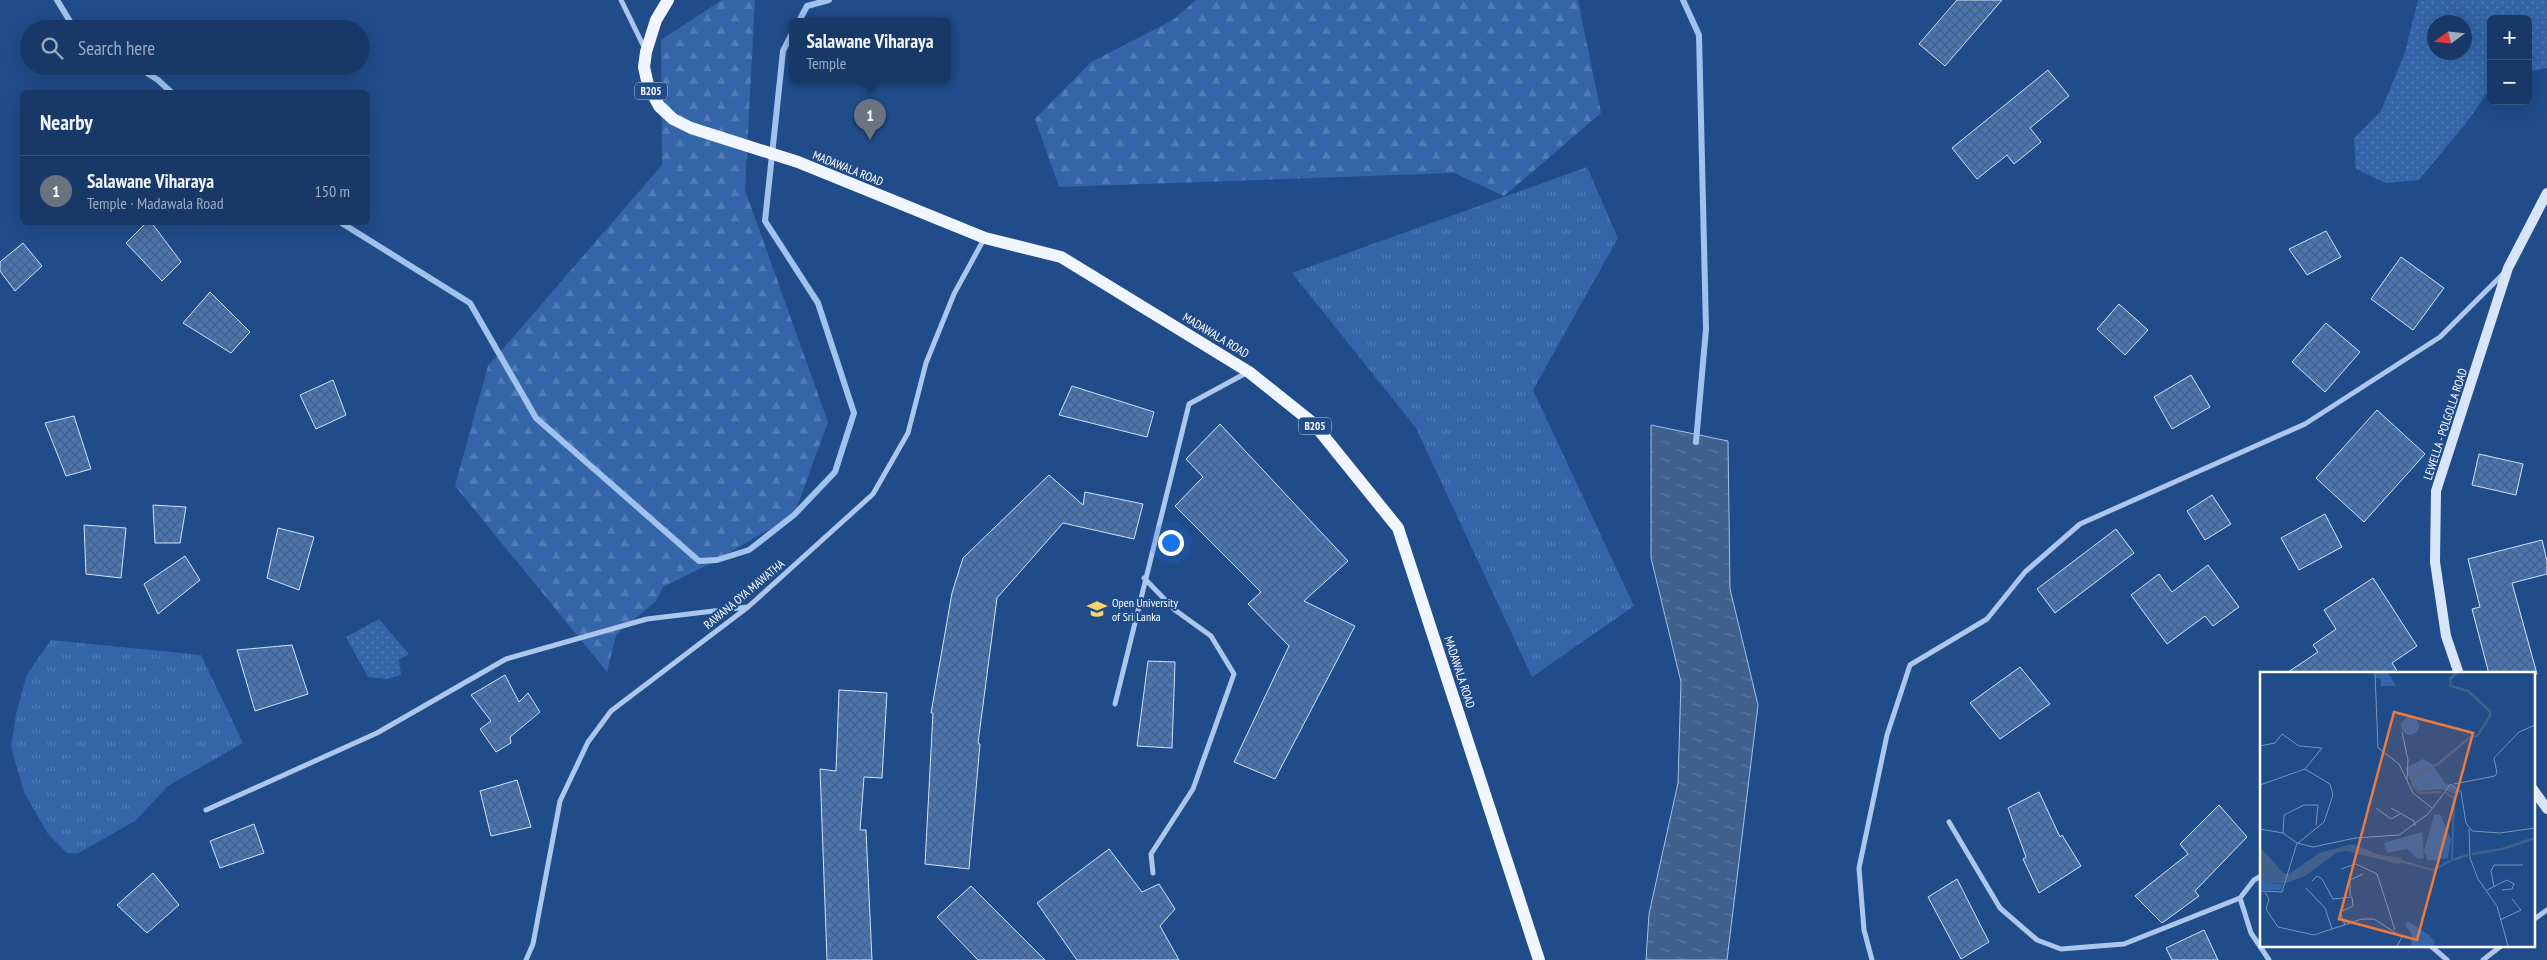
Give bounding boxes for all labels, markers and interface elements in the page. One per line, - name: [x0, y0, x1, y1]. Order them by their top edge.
- north arrow: [2427, 15, 2472, 60]
- map controls: [2487, 15, 2532, 105]
- button: +: [2487, 15, 2532, 60]
- popup: [789, 18, 951, 83]
- search box: [20, 20, 370, 75]
- text: Salawane Viharaya: [807, 29, 933, 53]
- icon: search: [38, 34, 66, 62]
- text: Search here: [78, 36, 155, 60]
- text: Temple: [807, 53, 846, 73]
- button: −: [2487, 60, 2532, 105]
- road number: B205: [635, 82, 667, 100]
- pin: 1: [854, 99, 886, 140]
- text: Nearby: [40, 109, 93, 136]
- street label: MADAWALA ROAD: [811, 147, 885, 189]
- text: Salawane Viharaya: [87, 169, 214, 193]
- text: 1: [52, 181, 60, 201]
- text: 150 m: [315, 181, 350, 201]
- text: Temple · Madawala Road: [87, 193, 224, 213]
- street label: MADAWALA ROAD: [1180, 309, 1252, 361]
- street label: LEWELLA - POLGOLLA ROAD: [2420, 366, 2470, 482]
- road number: B205: [1299, 418, 1331, 434]
- your location: [1158, 530, 1184, 556]
- street label: RAWANA OYA MAWATHA: [701, 556, 788, 632]
- place label: Open University of Sri Lanka: [1112, 595, 1178, 624]
- school or university icon: Open University of Sri Lanka: [1086, 598, 1108, 620]
- street label: MADAWALA ROAD: [1441, 634, 1479, 710]
- inset map: [2260, 672, 2534, 948]

